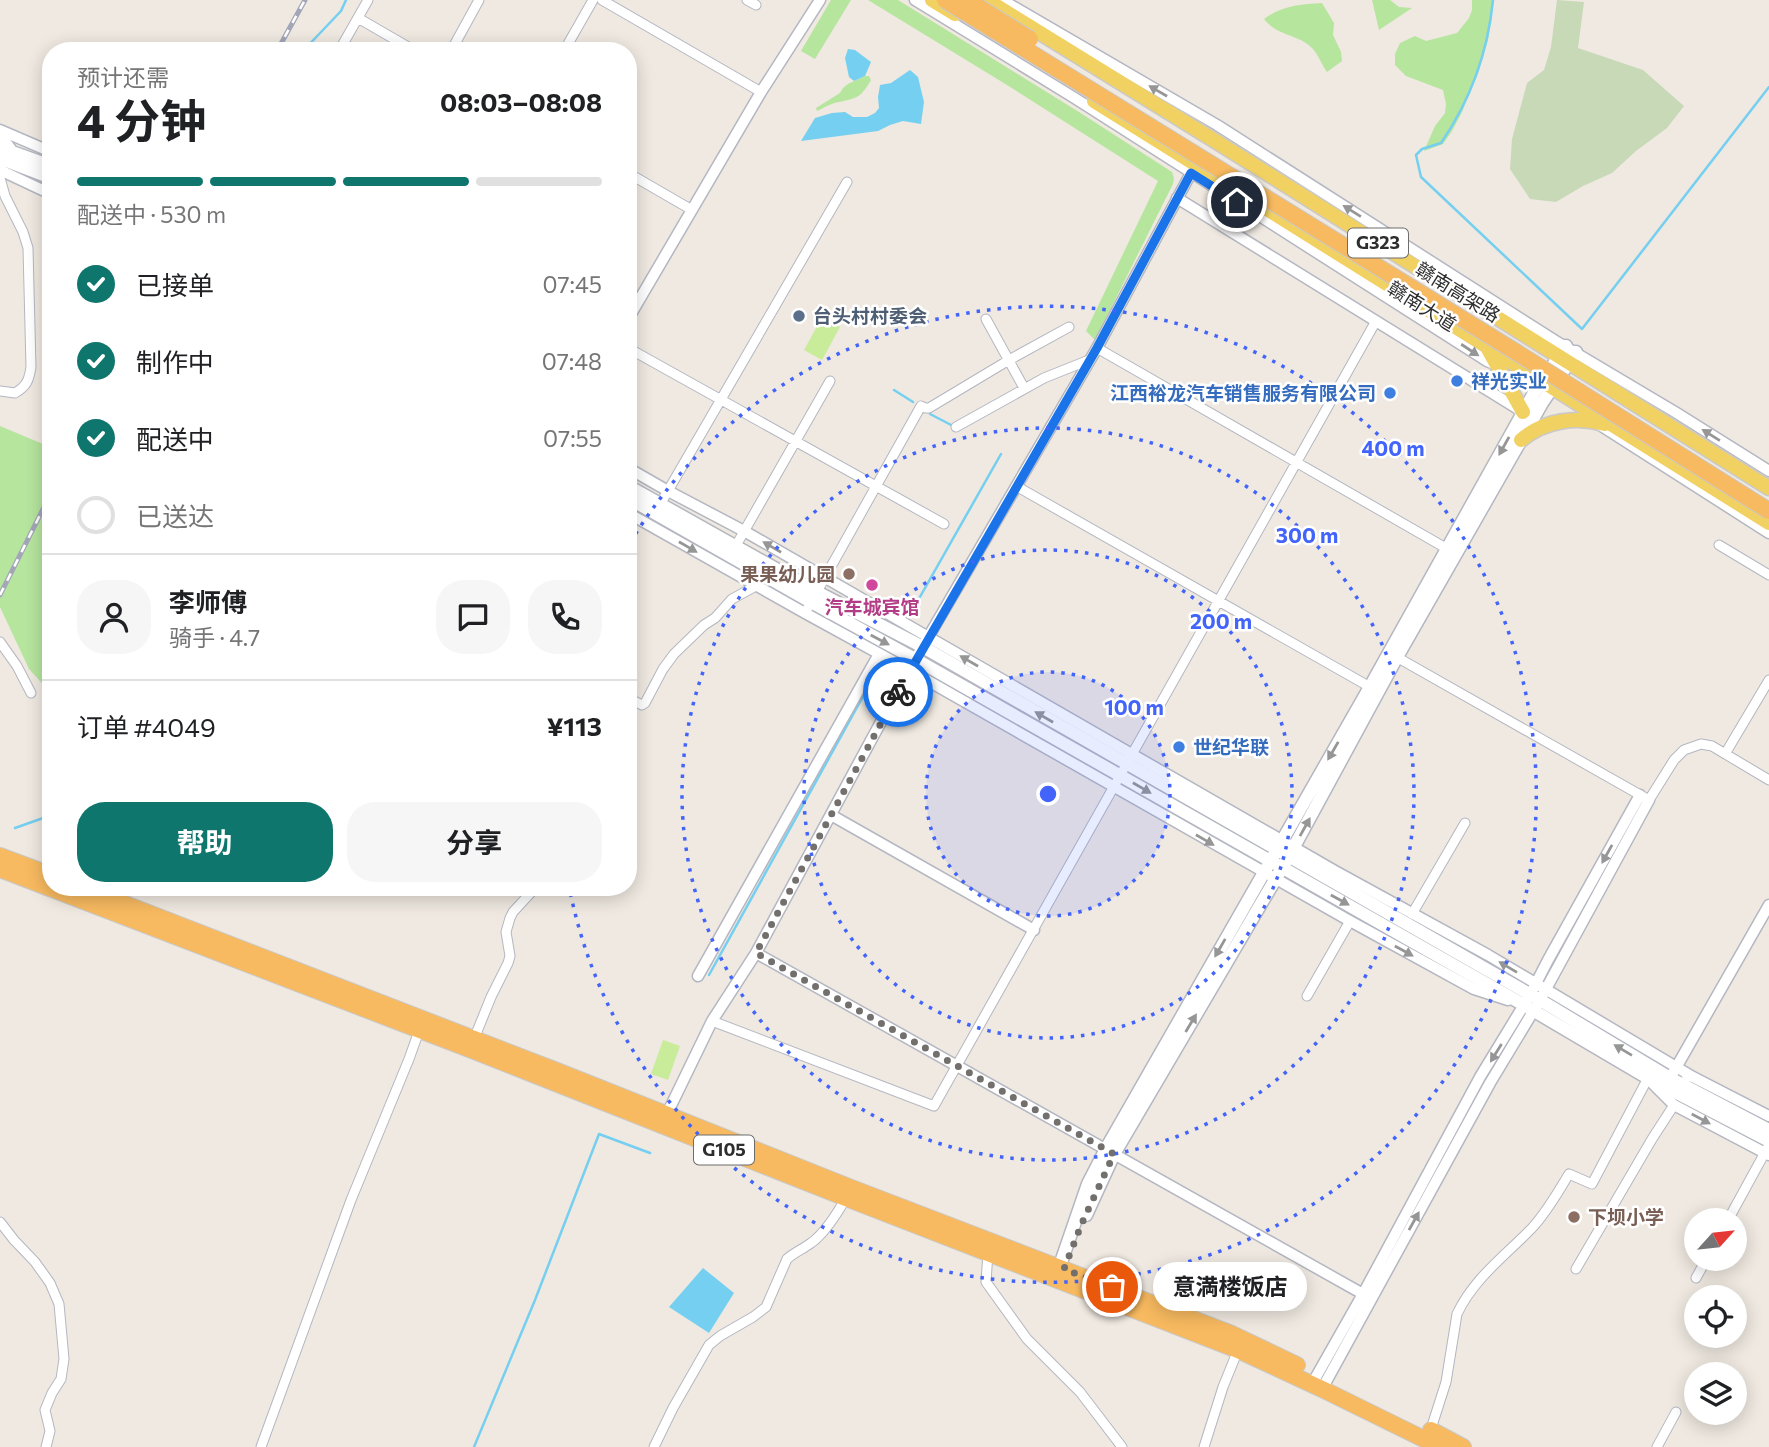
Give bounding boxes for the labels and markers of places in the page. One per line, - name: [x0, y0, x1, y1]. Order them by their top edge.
- pin: [1207, 172, 1267, 232]
- place label: 台头村村委会: [813, 304, 927, 327]
- marker: 台头村村委会: [791, 308, 807, 324]
- place label: 祥光实业: [1471, 369, 1547, 392]
- marker: 祥光实业: [1449, 373, 1465, 389]
- place label: 江西裕龙汽车销售服务有限公司: [1110, 381, 1376, 404]
- marker: 江西裕龙汽车销售服务有限公司: [1382, 385, 1398, 401]
- place label: 果果幼儿园: [740, 562, 835, 585]
- marker: 果果幼儿园: [841, 566, 857, 582]
- marker: 汽车城宾馆: [864, 577, 880, 593]
- place label: 汽车城宾馆: [824, 595, 920, 618]
- place label: 世纪华联: [1193, 735, 1269, 758]
- marker: 世纪华联: [1171, 739, 1187, 755]
- centre of rings: [1036, 782, 1060, 806]
- place label: 下坝小学: [1588, 1205, 1664, 1228]
- marker: 下坝小学: [1566, 1209, 1582, 1225]
- pin: [1082, 1257, 1142, 1317]
- callout: 意満楼饭店: [1154, 1262, 1308, 1312]

